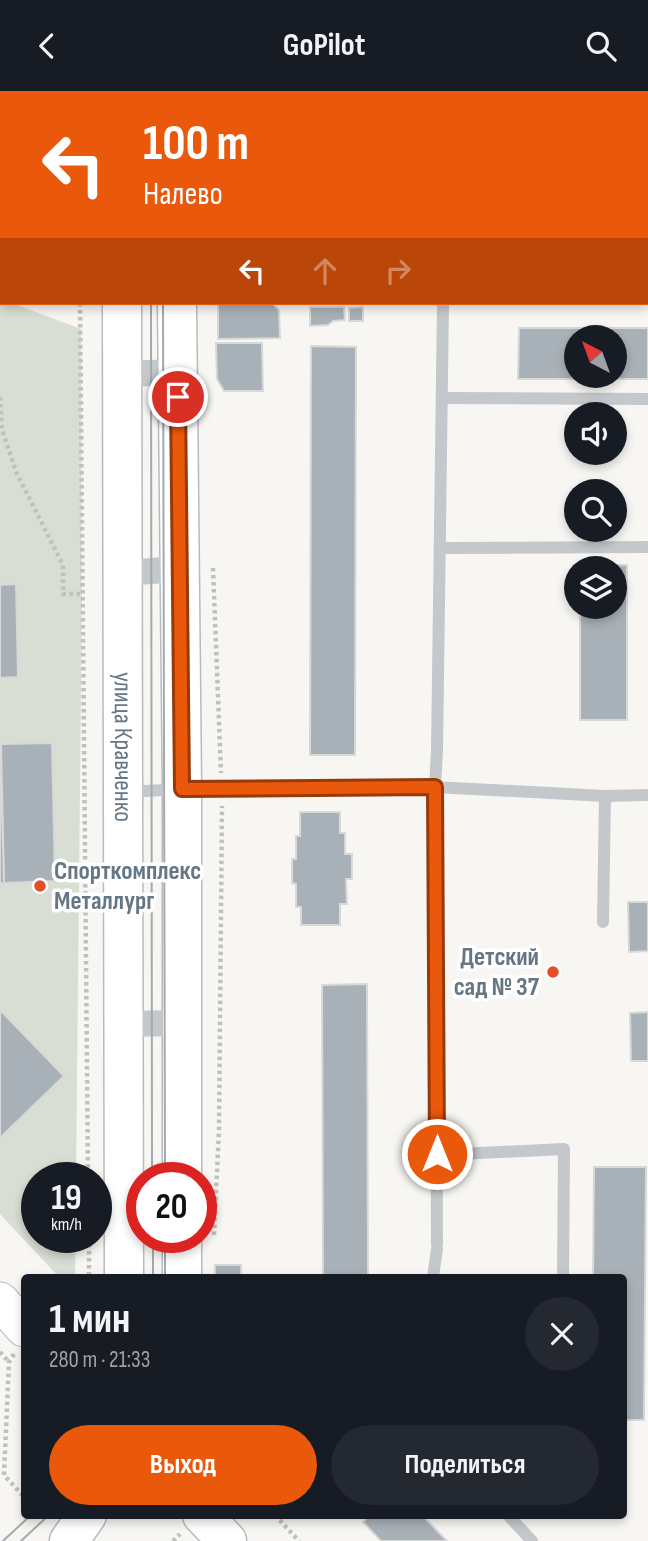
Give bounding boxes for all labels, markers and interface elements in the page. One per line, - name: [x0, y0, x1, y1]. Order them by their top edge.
- text: GoPilot: [283, 26, 365, 65]
- icon: back: [28, 27, 66, 65]
- icon: search: [582, 27, 620, 65]
- text: 100 m: [143, 115, 249, 174]
- icon: left: [28, 119, 119, 210]
- text: Налево: [143, 175, 223, 214]
- icon: left: [233, 252, 271, 290]
- icon: ahead: [306, 252, 344, 290]
- icon: right: [379, 252, 417, 290]
- north arrow: [564, 325, 626, 389]
- map controls: [564, 325, 627, 619]
- pin: [148, 367, 208, 427]
- icon: arrive: [159, 378, 197, 416]
- button: sound: [564, 402, 627, 465]
- button: search: [564, 479, 627, 542]
- button: layers: [564, 556, 627, 619]
- street label: улица Кравченко: [107, 672, 139, 822]
- place label: Спорткомплекс Металлург: [54, 856, 201, 917]
- marker: Спорткомплекс Металлург: [32, 878, 48, 894]
- place label: Детский сад № 37: [454, 942, 540, 1003]
- marker: Детский сад № 37: [545, 964, 561, 980]
- position arrow: [400, 1117, 474, 1191]
- speed limit sign: 20: [126, 1162, 217, 1253]
- text: 19: [51, 1177, 82, 1220]
- text: km/h: [51, 1214, 82, 1235]
- text: 1 мин: [49, 1294, 130, 1345]
- button: close: [525, 1297, 599, 1371]
- text: 280 m · 21:33: [49, 1346, 150, 1374]
- button: Выход: [49, 1425, 317, 1505]
- button: Поделиться: [331, 1425, 599, 1505]

